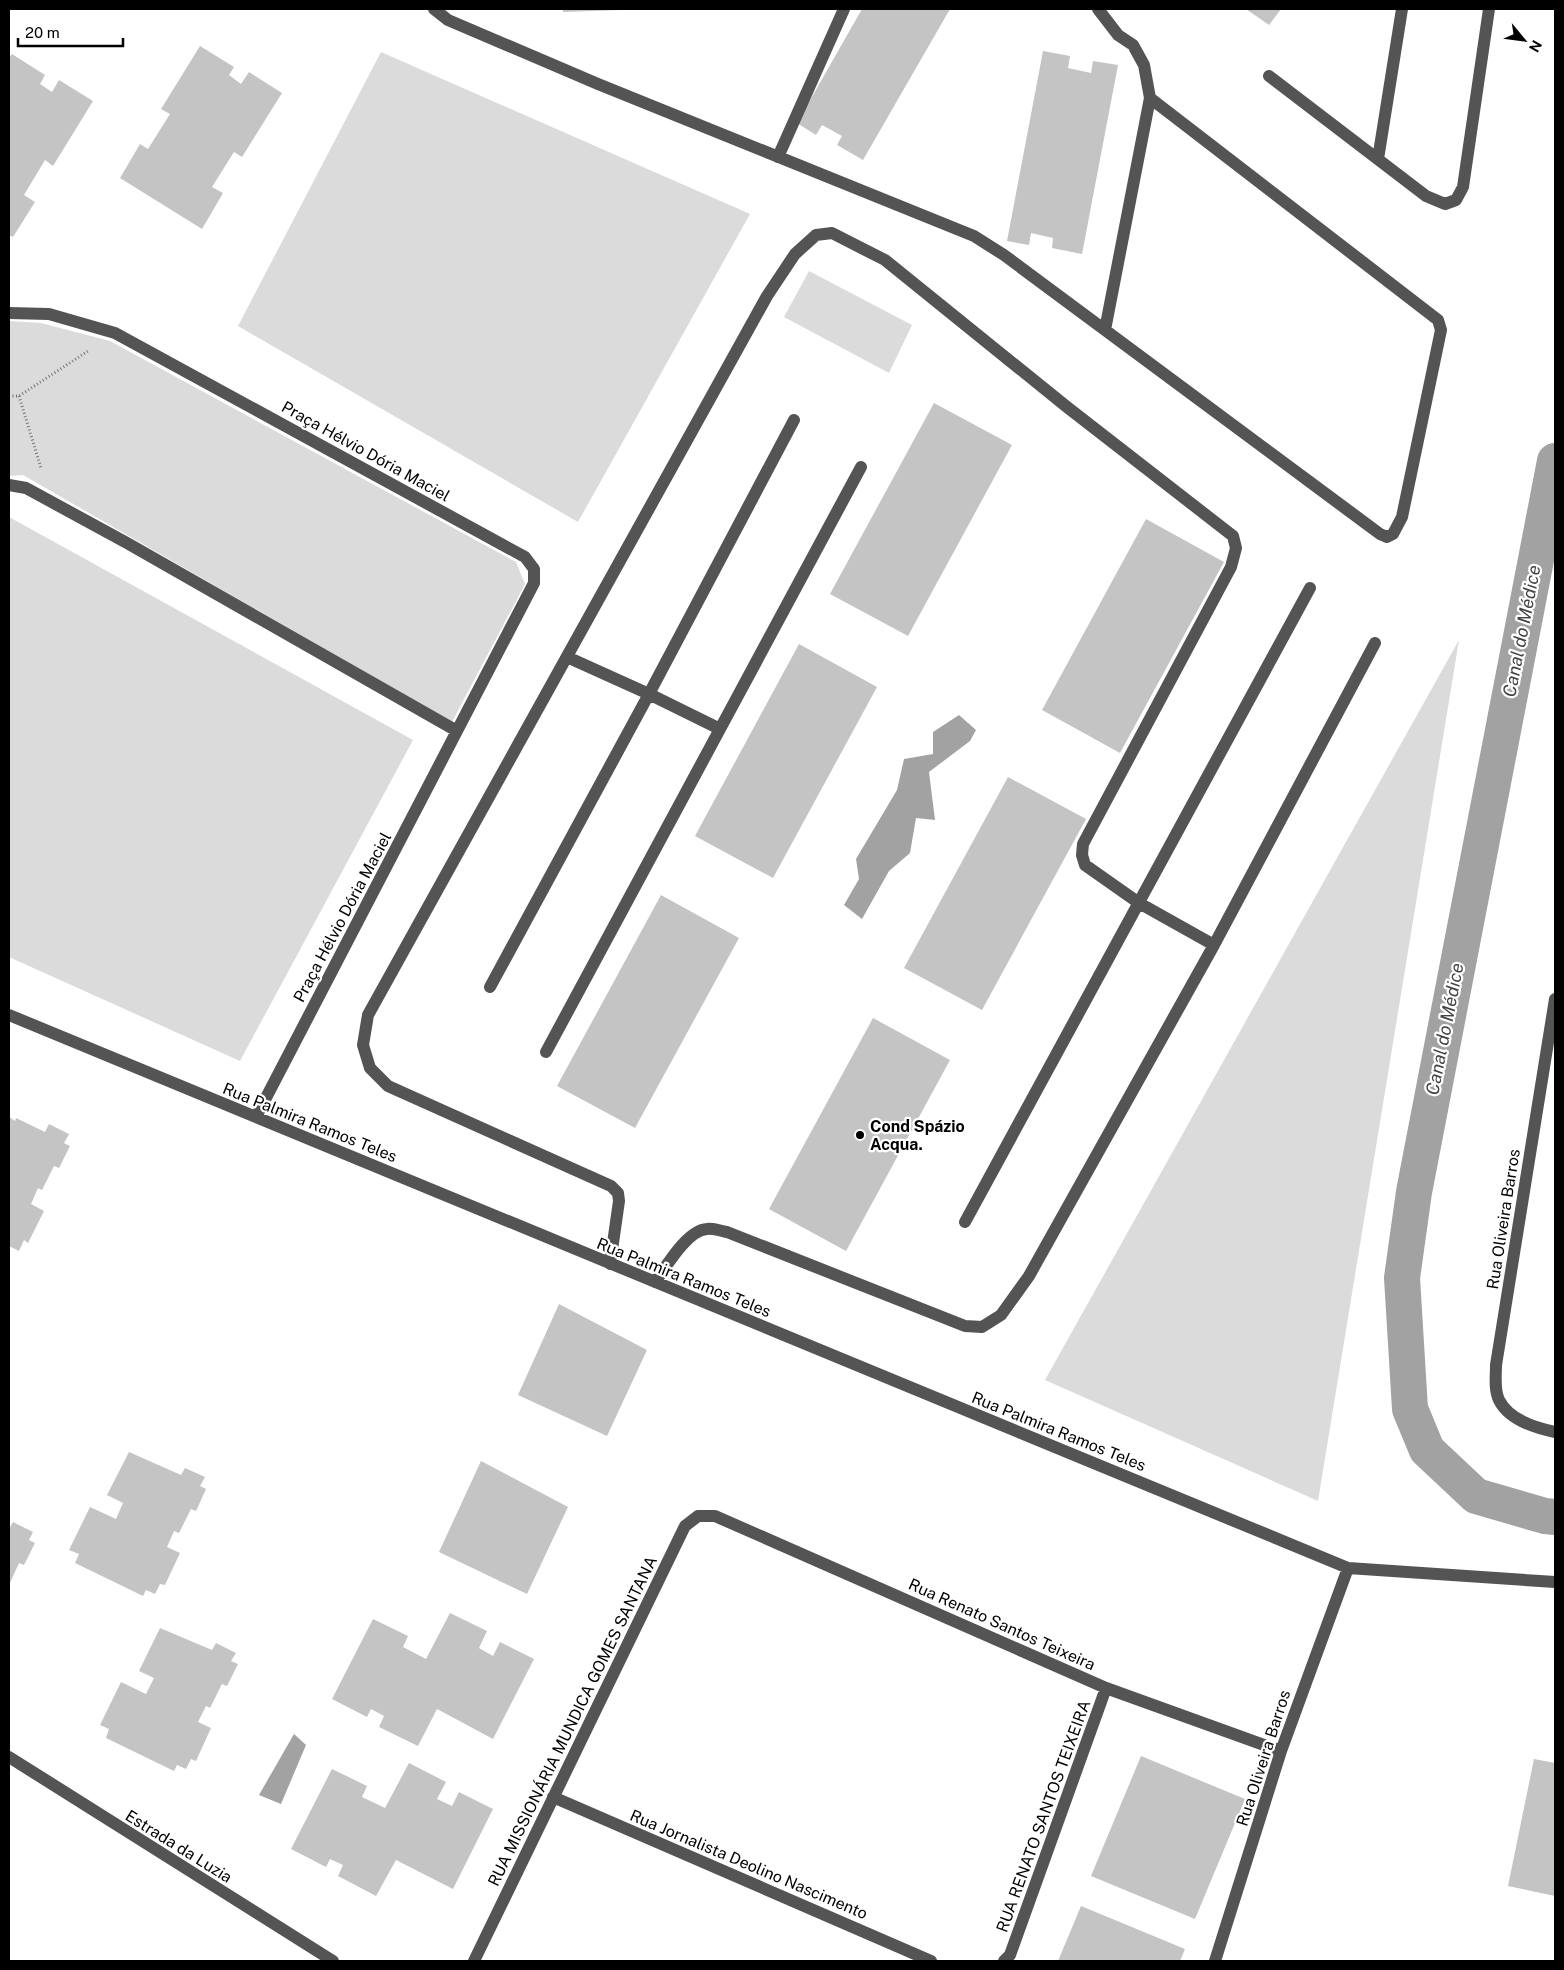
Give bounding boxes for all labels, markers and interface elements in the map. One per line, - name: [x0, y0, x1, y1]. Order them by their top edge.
- scale bar: [18, 15, 122, 47]
- north arrow: [1499, 15, 1549, 65]
- text: 20 m: [25, 24, 60, 41]
- text: N: [1526, 38, 1545, 55]
- street label: Praça Hélvio Dória Maciel: [278, 397, 453, 506]
- water label: Canal do Médice: [1498, 563, 1545, 699]
- street label: Praça Hélvio Dória Maciel: [290, 829, 395, 1005]
- water label: Canal do Médice: [1421, 961, 1468, 1097]
- street label: Rua Palmira Ramos Teles: [220, 1079, 400, 1166]
- place label: Cond Spázio Acqua.: [870, 1117, 965, 1154]
- marker: Cond Spázio Acqua.: [854, 1129, 866, 1141]
- street label: Rua Oliveira Barros: [1483, 1148, 1524, 1291]
- street label: Rua Palmira Ramos Teles: [594, 1234, 774, 1321]
- street label: Rua Palmira Ramos Teles: [969, 1388, 1149, 1475]
- street label: RUA MISSIONÁRIA MUNDICA GOMES SANTANA: [483, 1553, 661, 1889]
- street label: Rua Renato Santos Teixeira: [906, 1575, 1098, 1674]
- street label: Rua Oliveira Barros: [1233, 1688, 1294, 1829]
- street label: RUA RENATO SANTOS TEIXEIRA: [993, 1697, 1094, 1935]
- street label: Estrada da Luzia: [122, 1806, 236, 1887]
- street label: Rua Jornalista Deolino Nascimento: [627, 1806, 870, 1923]

